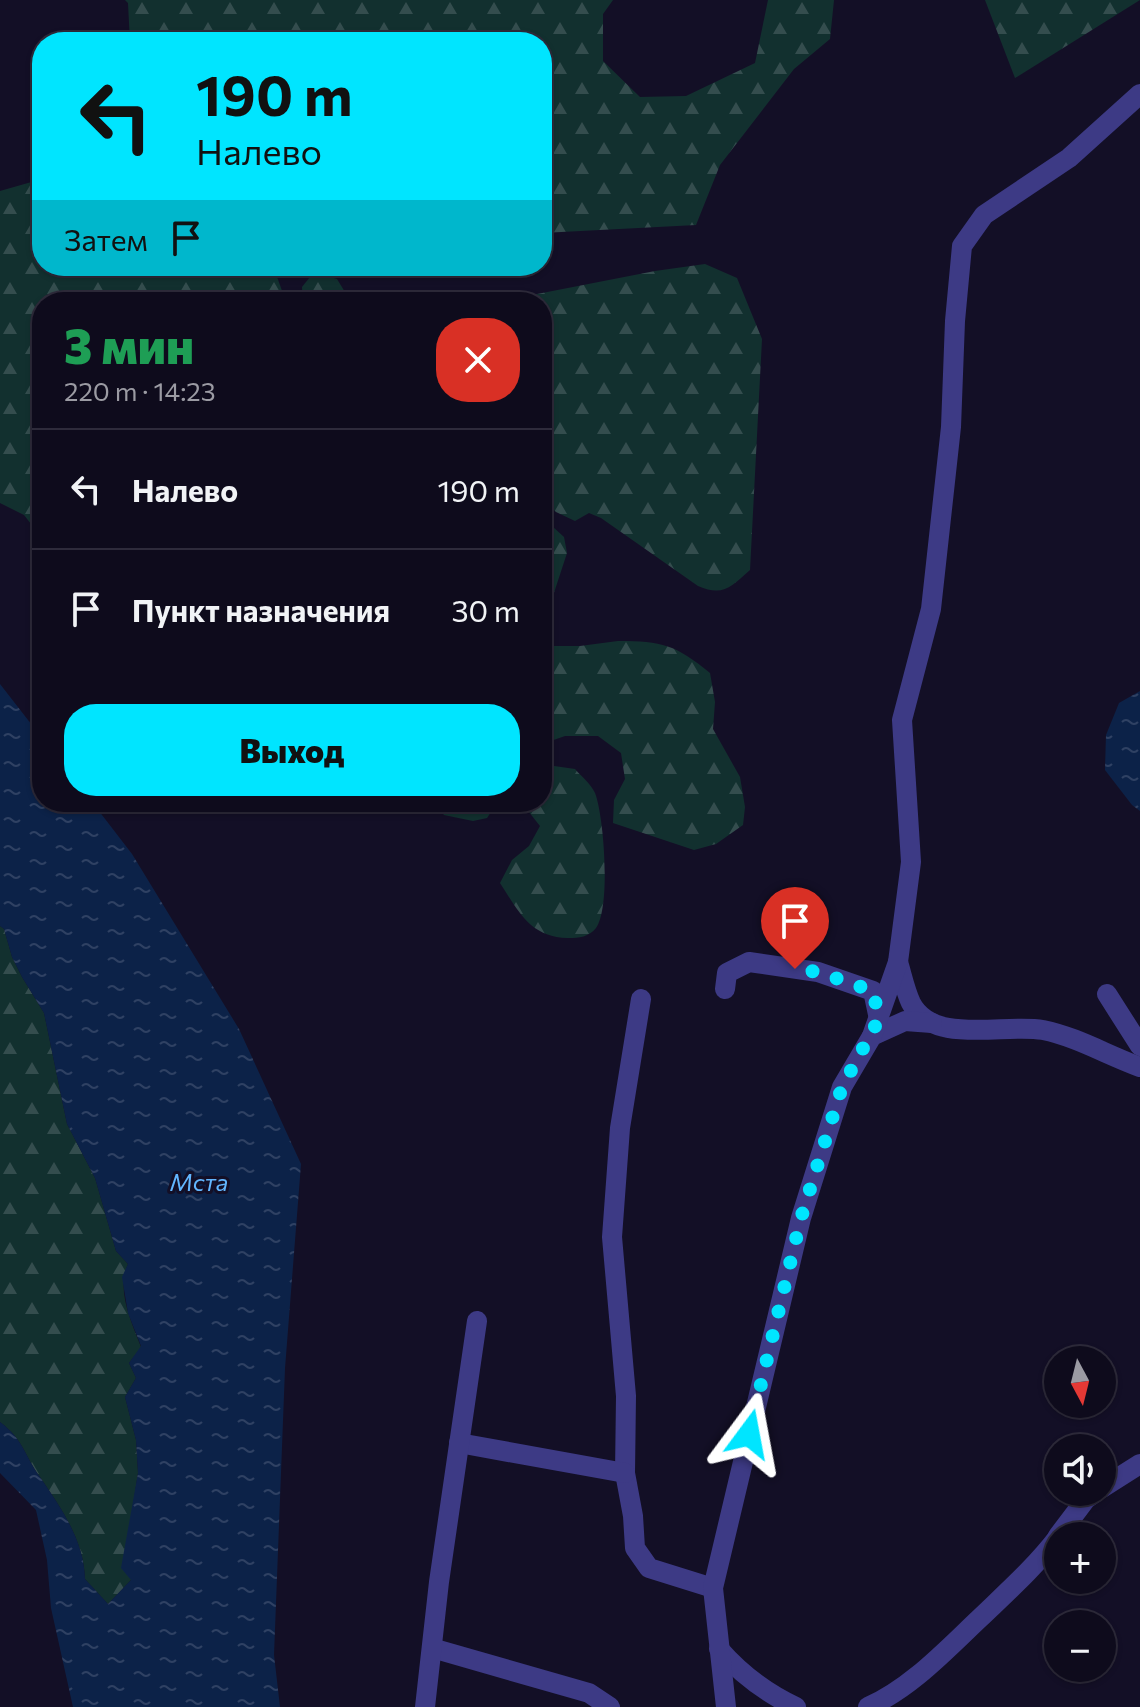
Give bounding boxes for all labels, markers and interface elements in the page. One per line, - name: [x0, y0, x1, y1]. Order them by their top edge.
- text: 190 m: [196, 59, 353, 128]
- icon: left: [64, 64, 168, 168]
- text: Налево: [196, 128, 322, 172]
- icon: arrive: [164, 216, 208, 260]
- text: Затем: [64, 220, 148, 257]
- text: 3 мин: [64, 315, 194, 374]
- button: close: [436, 318, 520, 402]
- text: 220 m · 14:23: [64, 375, 216, 406]
- icon: left: [64, 467, 108, 511]
- text: Налево: [132, 471, 238, 508]
- text: 190 m: [437, 471, 520, 508]
- icon: arrive: [64, 587, 108, 631]
- text: Пункт назначения: [132, 591, 390, 628]
- text: 30 m: [451, 591, 520, 628]
- button: Выход: [64, 704, 520, 796]
- pin: [761, 887, 829, 969]
- icon: arrive: [773, 899, 817, 943]
- water label: Мста: [170, 1167, 228, 1196]
- north arrow: [1044, 1346, 1116, 1418]
- map controls: [1044, 1346, 1116, 1682]
- position arrow: [707, 1392, 791, 1476]
- button: sound: [1044, 1434, 1116, 1506]
- button: +: [1044, 1522, 1116, 1594]
- button: −: [1044, 1610, 1116, 1682]

